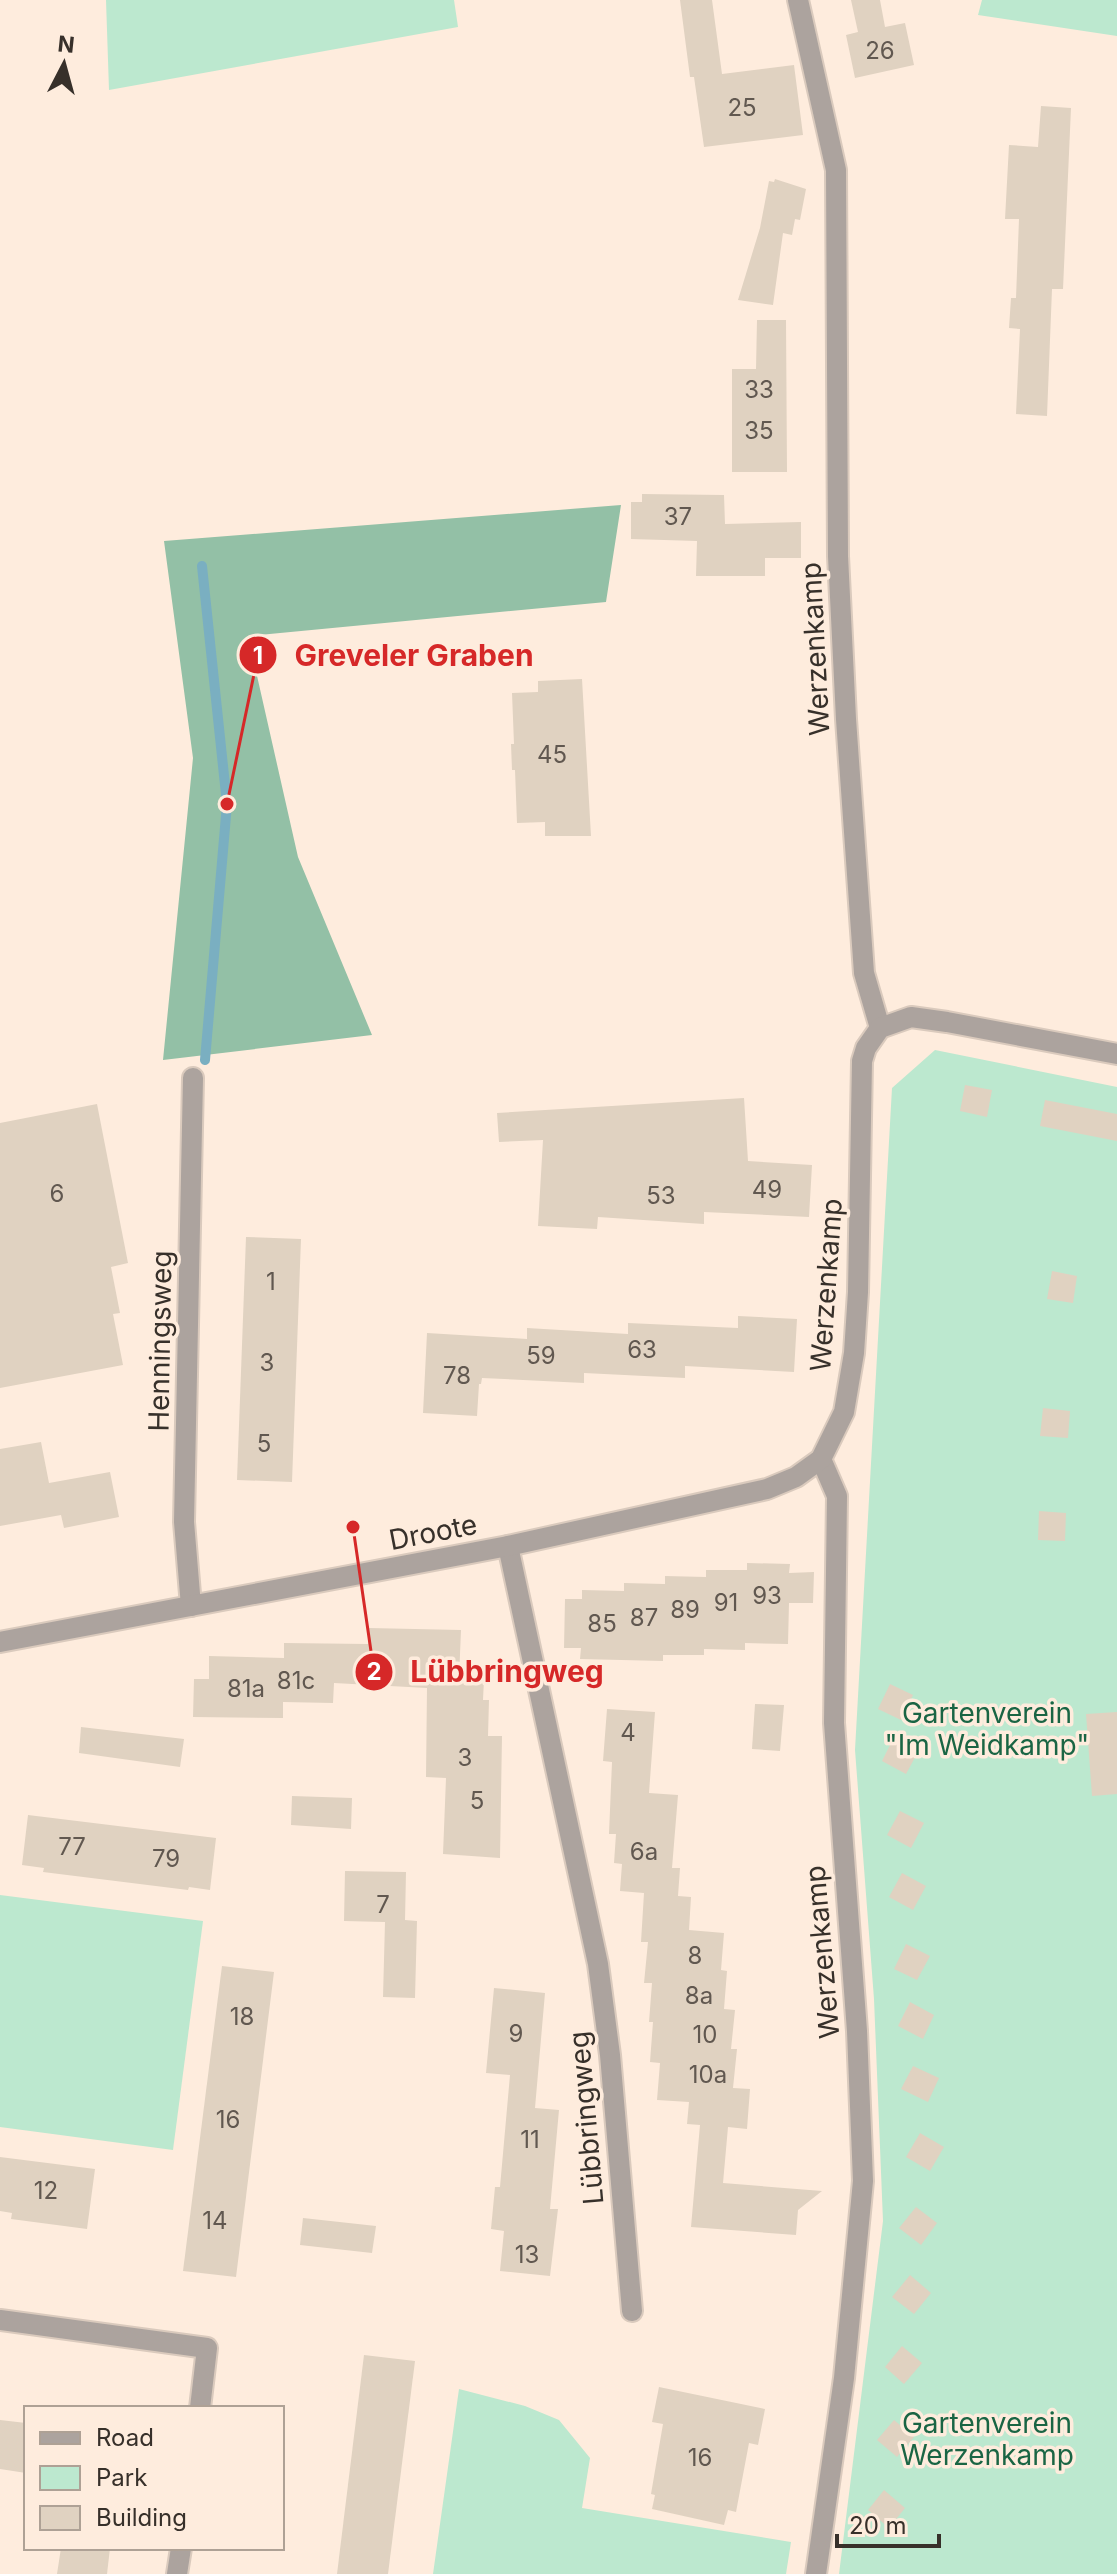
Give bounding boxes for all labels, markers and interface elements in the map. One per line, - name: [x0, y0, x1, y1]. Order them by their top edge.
- north arrow: [24, 24, 104, 104]
- text: N: [56, 30, 76, 58]
- house number: 26: [865, 36, 895, 65]
- house number: 25: [727, 93, 757, 122]
- house number: 33: [744, 375, 774, 404]
- house number: 35: [744, 416, 774, 445]
- house number: 37: [664, 502, 692, 531]
- street label: Werzenkamp: [793, 561, 837, 737]
- callout: Greveler Graben: [238, 628, 550, 682]
- text: Greveler Graben: [294, 637, 534, 673]
- text: 1: [253, 641, 263, 670]
- house number: 45: [537, 740, 567, 769]
- house number: 49: [752, 1175, 782, 1204]
- house number: 6: [50, 1179, 64, 1208]
- house number: 53: [646, 1181, 676, 1210]
- street label: Werzenkamp: [803, 1197, 849, 1373]
- street label: Henningsweg: [141, 1250, 179, 1432]
- house number: 1: [266, 1267, 276, 1296]
- house number: 63: [627, 1335, 657, 1364]
- house number: 59: [526, 1341, 556, 1370]
- house number: 3: [260, 1348, 274, 1377]
- house number: 78: [443, 1361, 471, 1390]
- house number: 5: [257, 1429, 271, 1458]
- street label: Droote: [386, 1507, 480, 1557]
- house number: 93: [752, 1581, 782, 1610]
- house number: 91: [714, 1588, 738, 1617]
- house number: 89: [670, 1595, 700, 1624]
- house number: 87: [630, 1603, 658, 1632]
- house number: 85: [587, 1609, 617, 1638]
- callout: Lübbringweg: [354, 1645, 620, 1699]
- text: Lübbringweg: [410, 1653, 604, 1689]
- text: 2: [366, 1657, 382, 1686]
- house number: 81c: [277, 1666, 315, 1695]
- house number: 81a: [227, 1674, 265, 1703]
- park label: Gartenverein "Im Weidkamp": [885, 1696, 1089, 1762]
- house number: 4: [620, 1718, 636, 1747]
- house number: 3: [458, 1743, 472, 1772]
- house number: 5: [470, 1786, 484, 1815]
- house number: 77: [58, 1832, 86, 1861]
- house number: 6a: [630, 1837, 658, 1866]
- house number: 79: [152, 1844, 180, 1873]
- street label: Werzenkamp: [797, 1864, 847, 2040]
- house number: 7: [376, 1890, 390, 1919]
- house number: 8: [688, 1941, 702, 1970]
- house number: 8a: [685, 1981, 713, 2010]
- house number: 18: [230, 2002, 254, 2031]
- house number: 9: [509, 2019, 523, 2048]
- house number: 10: [693, 2020, 717, 2049]
- street label: Lübbringweg: [561, 2030, 611, 2206]
- house number: 10a: [689, 2060, 727, 2089]
- house number: 16: [216, 2105, 240, 2134]
- house number: 11: [520, 2125, 540, 2154]
- house number: 12: [34, 2176, 58, 2205]
- house number: 14: [202, 2206, 228, 2235]
- house number: 13: [515, 2240, 539, 2269]
- legend: [24, 2406, 284, 2550]
- park label: Gartenverein Werzenkamp: [900, 2406, 1074, 2472]
- text: Road: [96, 2423, 154, 2452]
- house number: 16: [688, 2443, 712, 2472]
- text: Park: [96, 2463, 147, 2492]
- scale bar: [837, 2498, 939, 2548]
- text: Building: [96, 2503, 187, 2532]
- text: 20 m: [849, 2511, 907, 2540]

